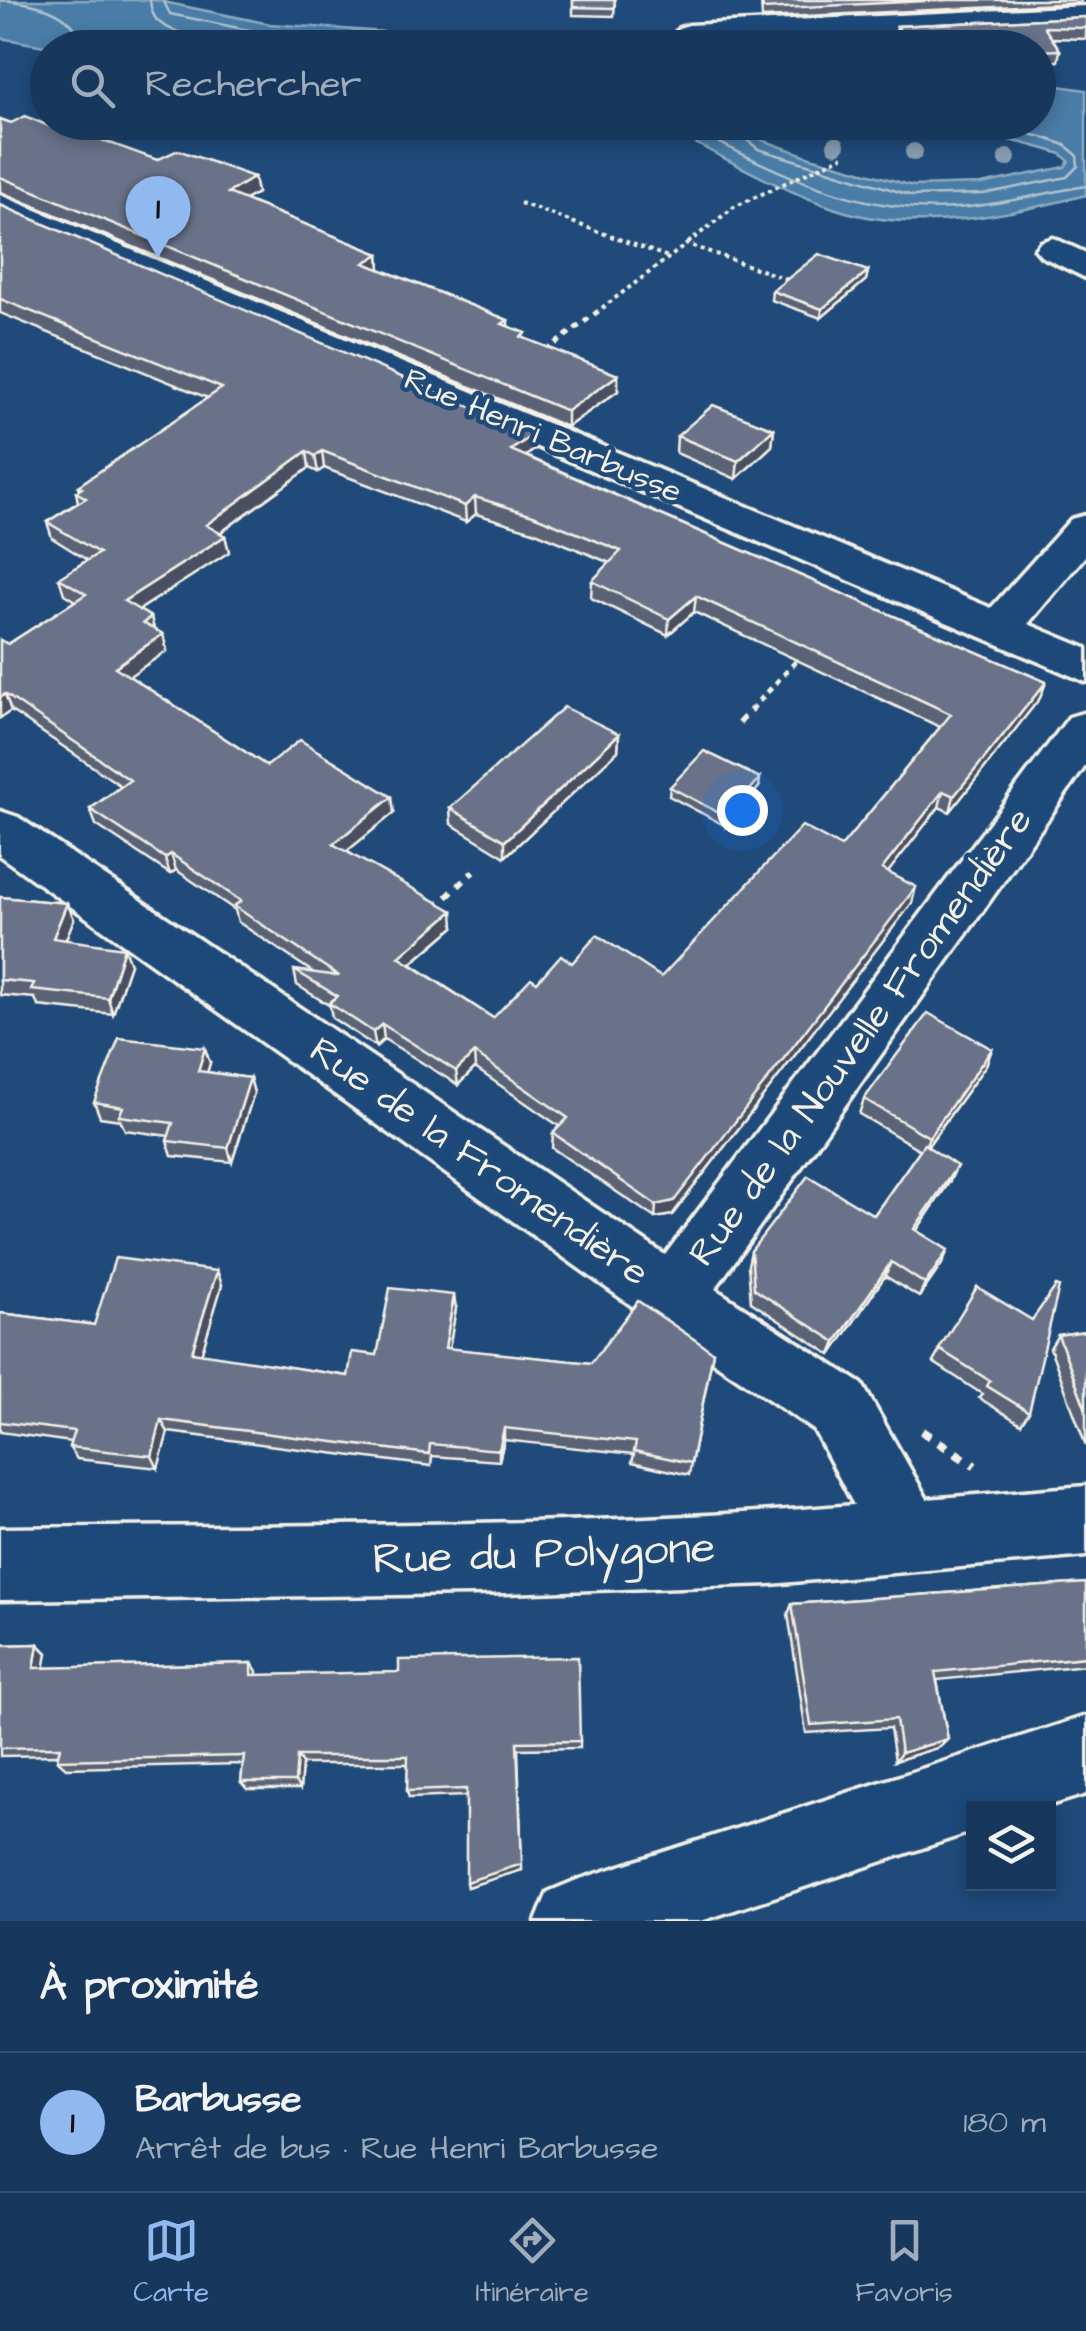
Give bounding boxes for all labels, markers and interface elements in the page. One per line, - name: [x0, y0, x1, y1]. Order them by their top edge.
- search box: [30, 30, 1056, 140]
- icon: search: [65, 58, 120, 113]
- text: Rechercher: [145, 59, 361, 111]
- pin: 1: [126, 176, 190, 258]
- street label: Rue Henri Barbusse: [397, 357, 689, 515]
- your location: [717, 785, 768, 836]
- street label: Rue de la Nouvelle Fromendière: [677, 797, 1045, 1277]
- street label: Rue de la Fromendière: [299, 1025, 659, 1299]
- street label: Rue du Polygone: [372, 1517, 716, 1592]
- map controls: [966, 1801, 1056, 1891]
- button: layers: [966, 1801, 1056, 1891]
- text: À proximité: [40, 1957, 259, 2015]
- text: Barbusse: [135, 2074, 302, 2126]
- text: 1: [70, 2100, 75, 2145]
- text: 180 m: [963, 2100, 1046, 2145]
- text: Arrêt de bus · Rue Henri Barbusse: [135, 2126, 658, 2171]
- tab: Carte: [133, 2213, 209, 2312]
- tab: Itinéraire: [475, 2213, 589, 2312]
- tab: Favoris: [855, 2213, 953, 2312]

